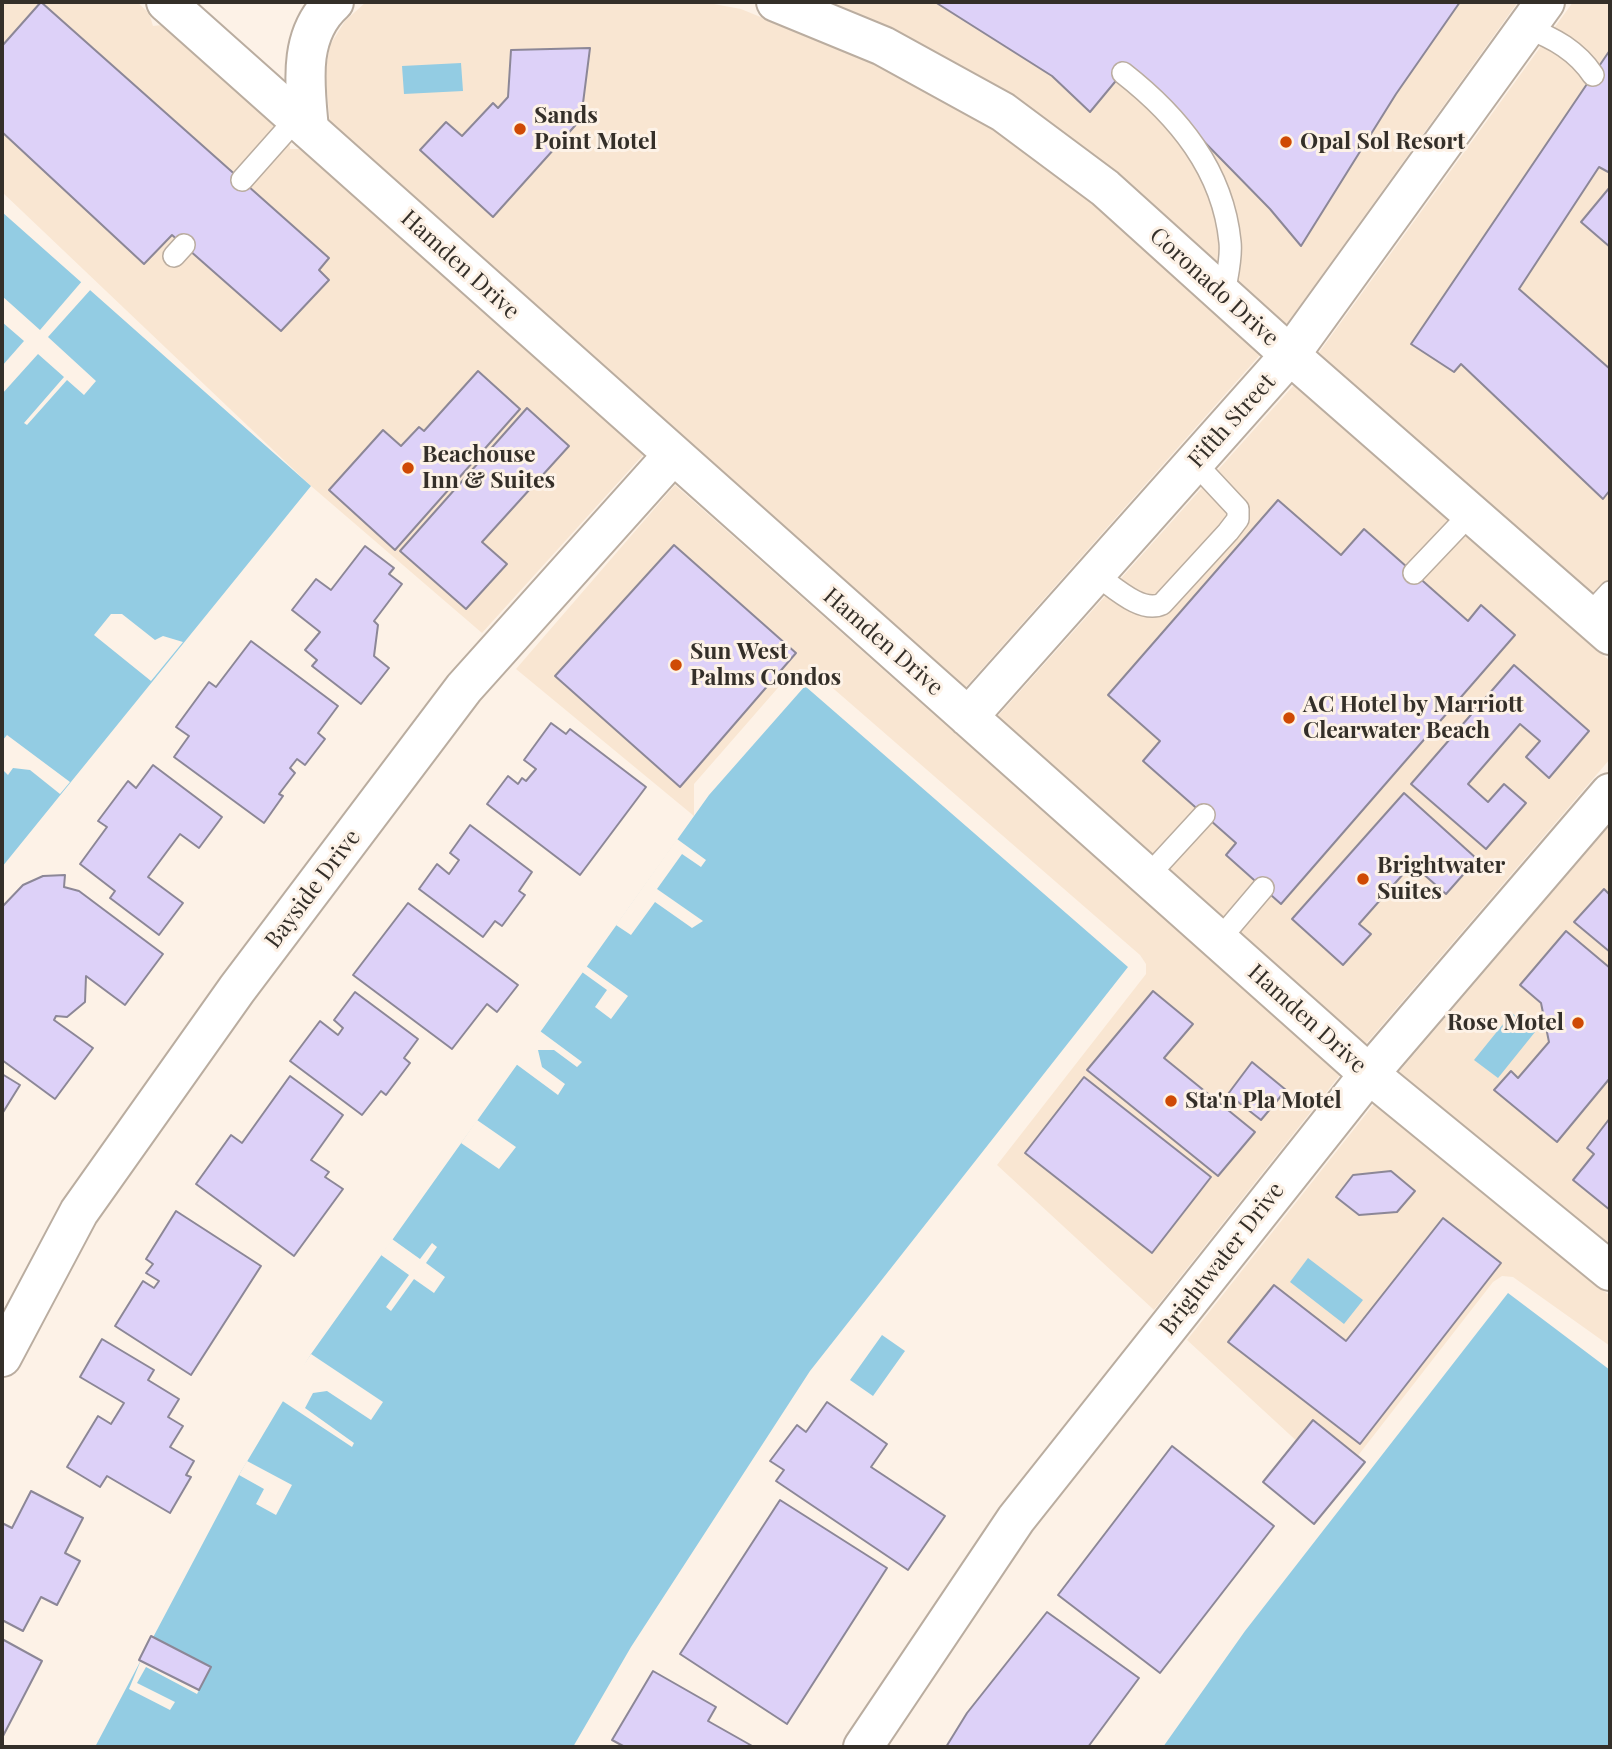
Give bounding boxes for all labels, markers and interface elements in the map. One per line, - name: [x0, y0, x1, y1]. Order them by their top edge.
- place label: Sands Point Motel: [534, 102, 657, 156]
- marker: Sands Point Motel: [512, 121, 528, 137]
- place label: Opal Sol Resort: [1300, 128, 1465, 156]
- marker: Opal Sol Resort: [1278, 134, 1294, 150]
- street label: Hamden Drive: [395, 205, 525, 325]
- street label: Coronado Drive: [1144, 222, 1284, 352]
- street label: Fifth Street: [1183, 368, 1281, 474]
- place label: Beachouse Inn & Suites: [422, 441, 555, 495]
- marker: Beachouse Inn & Suites: [400, 460, 416, 476]
- street label: Hamden Drive: [817, 582, 949, 702]
- place label: Sun West Palms Condos: [690, 638, 841, 692]
- marker: Sun West Palms Condos: [668, 657, 684, 673]
- place label: AC Hotel by Marriott Clearwater Beach: [1303, 691, 1524, 745]
- marker: AC Hotel by Marriott Clearwater Beach: [1281, 710, 1297, 726]
- street label: Bayside Drive: [260, 824, 366, 954]
- place label: Brightwater Suites: [1377, 852, 1505, 906]
- marker: Brightwater Suites: [1355, 871, 1371, 887]
- street label: Hamden Drive: [1242, 959, 1372, 1079]
- place label: Rose Motel: [1447, 1009, 1564, 1037]
- marker: Rose Motel: [1570, 1015, 1586, 1031]
- place label: Sta'n Pla Motel: [1185, 1087, 1342, 1115]
- marker: Sta'n Pla Motel: [1163, 1093, 1179, 1109]
- street label: Brightwater Drive: [1154, 1177, 1290, 1341]

